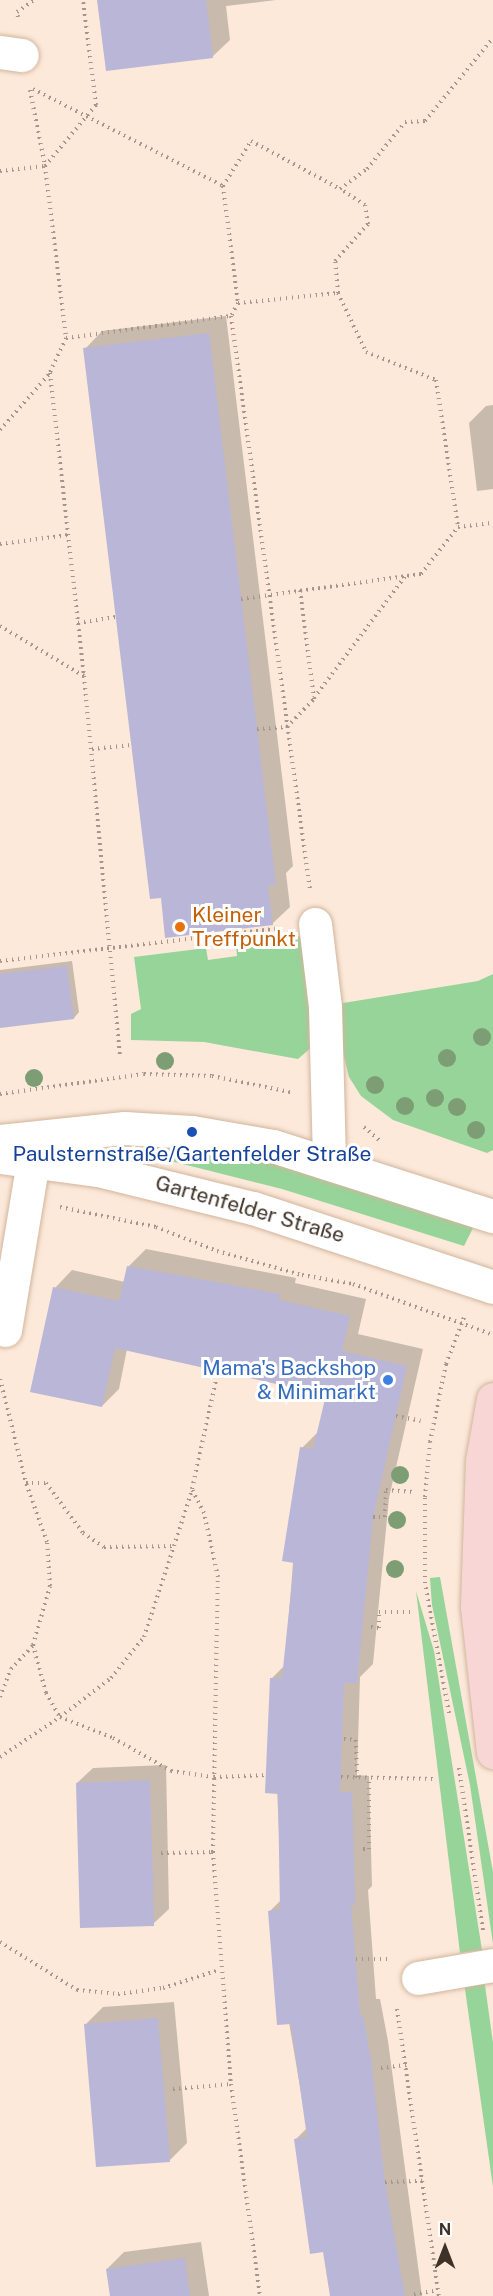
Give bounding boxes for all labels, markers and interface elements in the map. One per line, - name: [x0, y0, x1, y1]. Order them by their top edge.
- place label: Kleiner Treffpunkt: [192, 902, 296, 952]
- marker: Kleiner Treffpunkt: [173, 920, 187, 934]
- marker: Paulsternstraße/Gartenfelder Straße: [185, 1125, 199, 1139]
- place label: Paulsternstraße/Gartenfelder Straße: [13, 1141, 371, 1167]
- street label: Gartenfelder Straße: [152, 1170, 348, 1248]
- place label: Mama's Backshop & Minimarkt: [202, 1355, 376, 1405]
- marker: Mama's Backshop & Minimarkt: [381, 1373, 395, 1387]
- north arrow: [415, 2218, 475, 2278]
- text: N: [439, 2220, 451, 2239]

